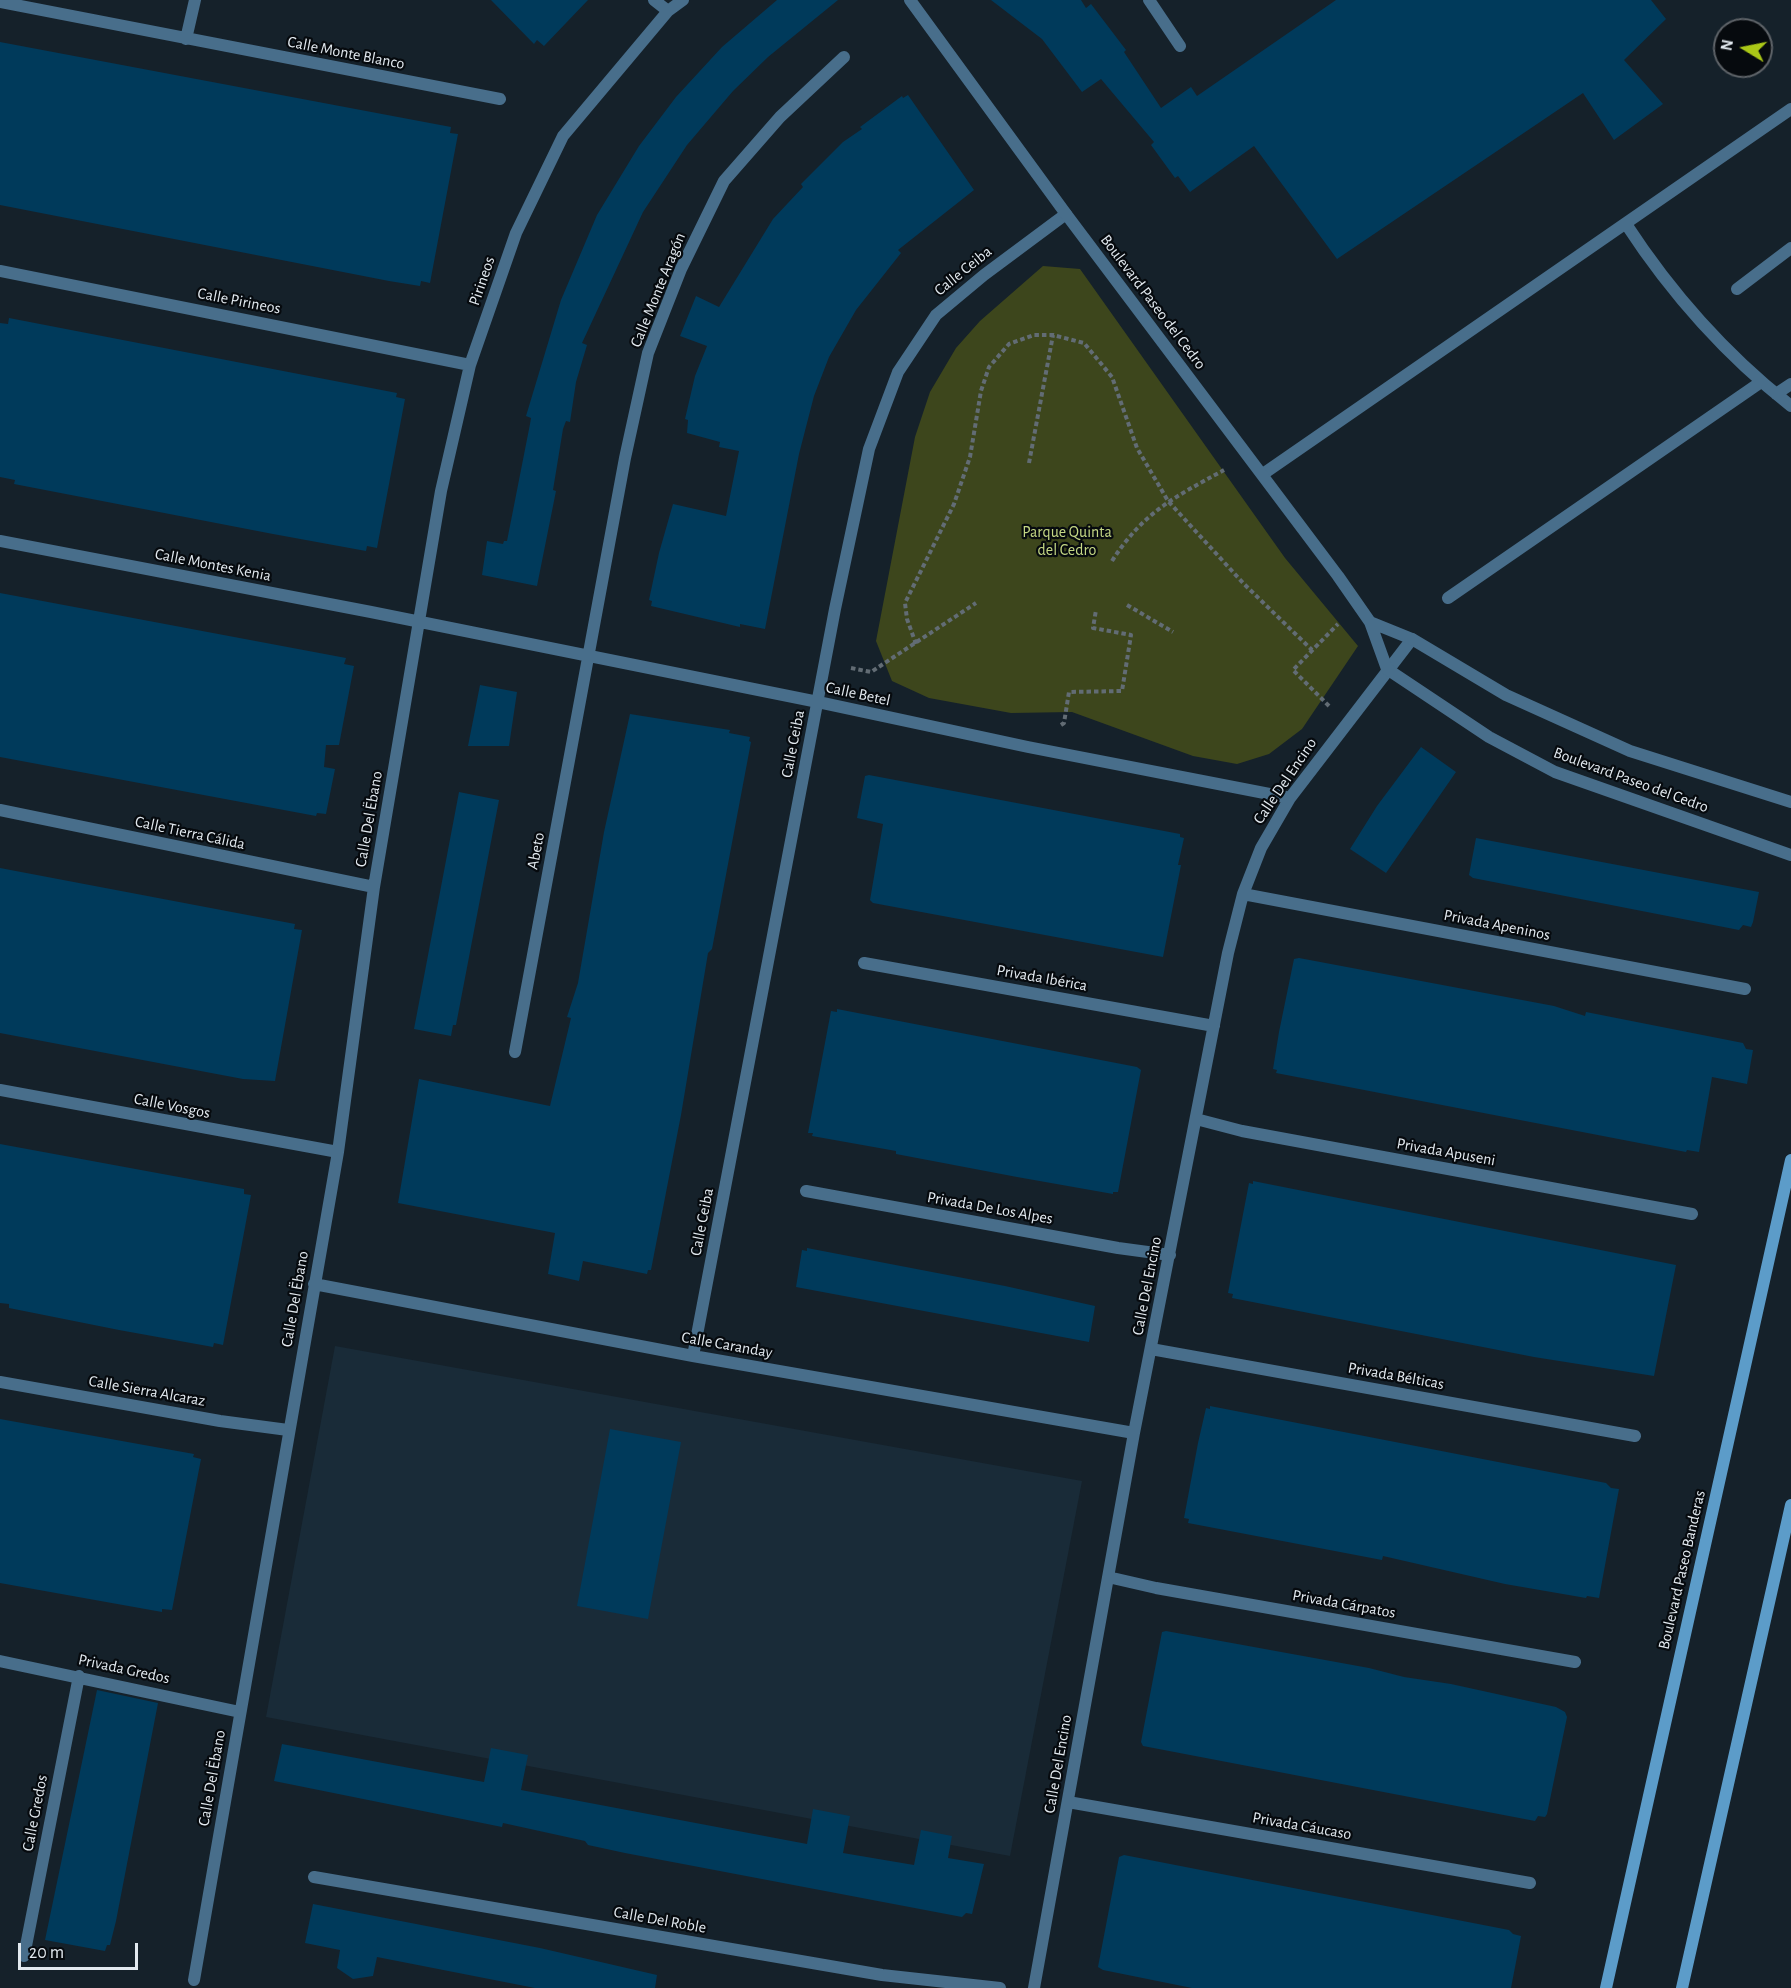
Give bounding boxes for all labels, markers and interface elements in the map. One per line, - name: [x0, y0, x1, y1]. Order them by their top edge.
- north arrow: [1713, 18, 1773, 78]
- street label: Calle Monte Blanco: [286, 32, 406, 74]
- text: N: [1718, 38, 1736, 52]
- street label: Calle Monte Aragón: [626, 230, 690, 350]
- street label: Boulevard Paseo del Cedro: [1096, 231, 1210, 373]
- street label: Calle Ceiba: [930, 242, 996, 300]
- street label: Pirineos: [465, 254, 499, 308]
- street label: Calle Pirineos: [196, 284, 282, 318]
- park label: Parque Quinta del Cedro: [1022, 522, 1112, 560]
- street label: Calle Montes Kenia: [153, 544, 273, 586]
- street label: Calle Betel: [824, 678, 892, 710]
- street label: Calle Ceiba: [777, 709, 809, 779]
- street label: Calle Del Encino: [1249, 734, 1321, 828]
- street label: Boulevard Paseo del Cedro: [1551, 743, 1711, 817]
- street label: Calle Del Ëbano: [351, 769, 387, 869]
- street label: Calle Tierra Cálida: [133, 812, 247, 854]
- street label: Abeto: [523, 831, 549, 871]
- street label: Privada Apeninos: [1442, 905, 1552, 945]
- street label: Privada Ibérica: [995, 961, 1089, 995]
- street label: Calle Vosgos: [132, 1089, 212, 1123]
- street label: Privada Apuseni: [1395, 1134, 1497, 1170]
- street label: Calle Ceiba: [686, 1187, 718, 1257]
- street label: Privada De Los Alpes: [926, 1188, 1054, 1228]
- street label: Calle Del Encino: [1128, 1235, 1166, 1337]
- street label: Calle Del Ëbano: [277, 1249, 313, 1349]
- street label: Calle Caranday: [680, 1328, 774, 1362]
- street label: Privada Bélticas: [1346, 1358, 1446, 1394]
- street label: Calle Sierra Alcaraz: [87, 1371, 207, 1411]
- street label: Boulevard Paseo Banderas: [1654, 1489, 1710, 1651]
- street label: Privada Cárpatos: [1291, 1585, 1397, 1623]
- street label: Privada Gredos: [76, 1650, 172, 1688]
- street label: Calle Del Encino: [1040, 1713, 1076, 1815]
- street label: Calle Del Ëbano: [194, 1728, 230, 1828]
- street label: Calle Gredos: [18, 1773, 52, 1853]
- street label: Privada Cáucaso: [1251, 1808, 1353, 1844]
- street label: Calle Del Roble: [612, 1902, 708, 1938]
- scale bar: [21, 1931, 141, 1969]
- text: 20 m: [29, 1944, 64, 1962]

